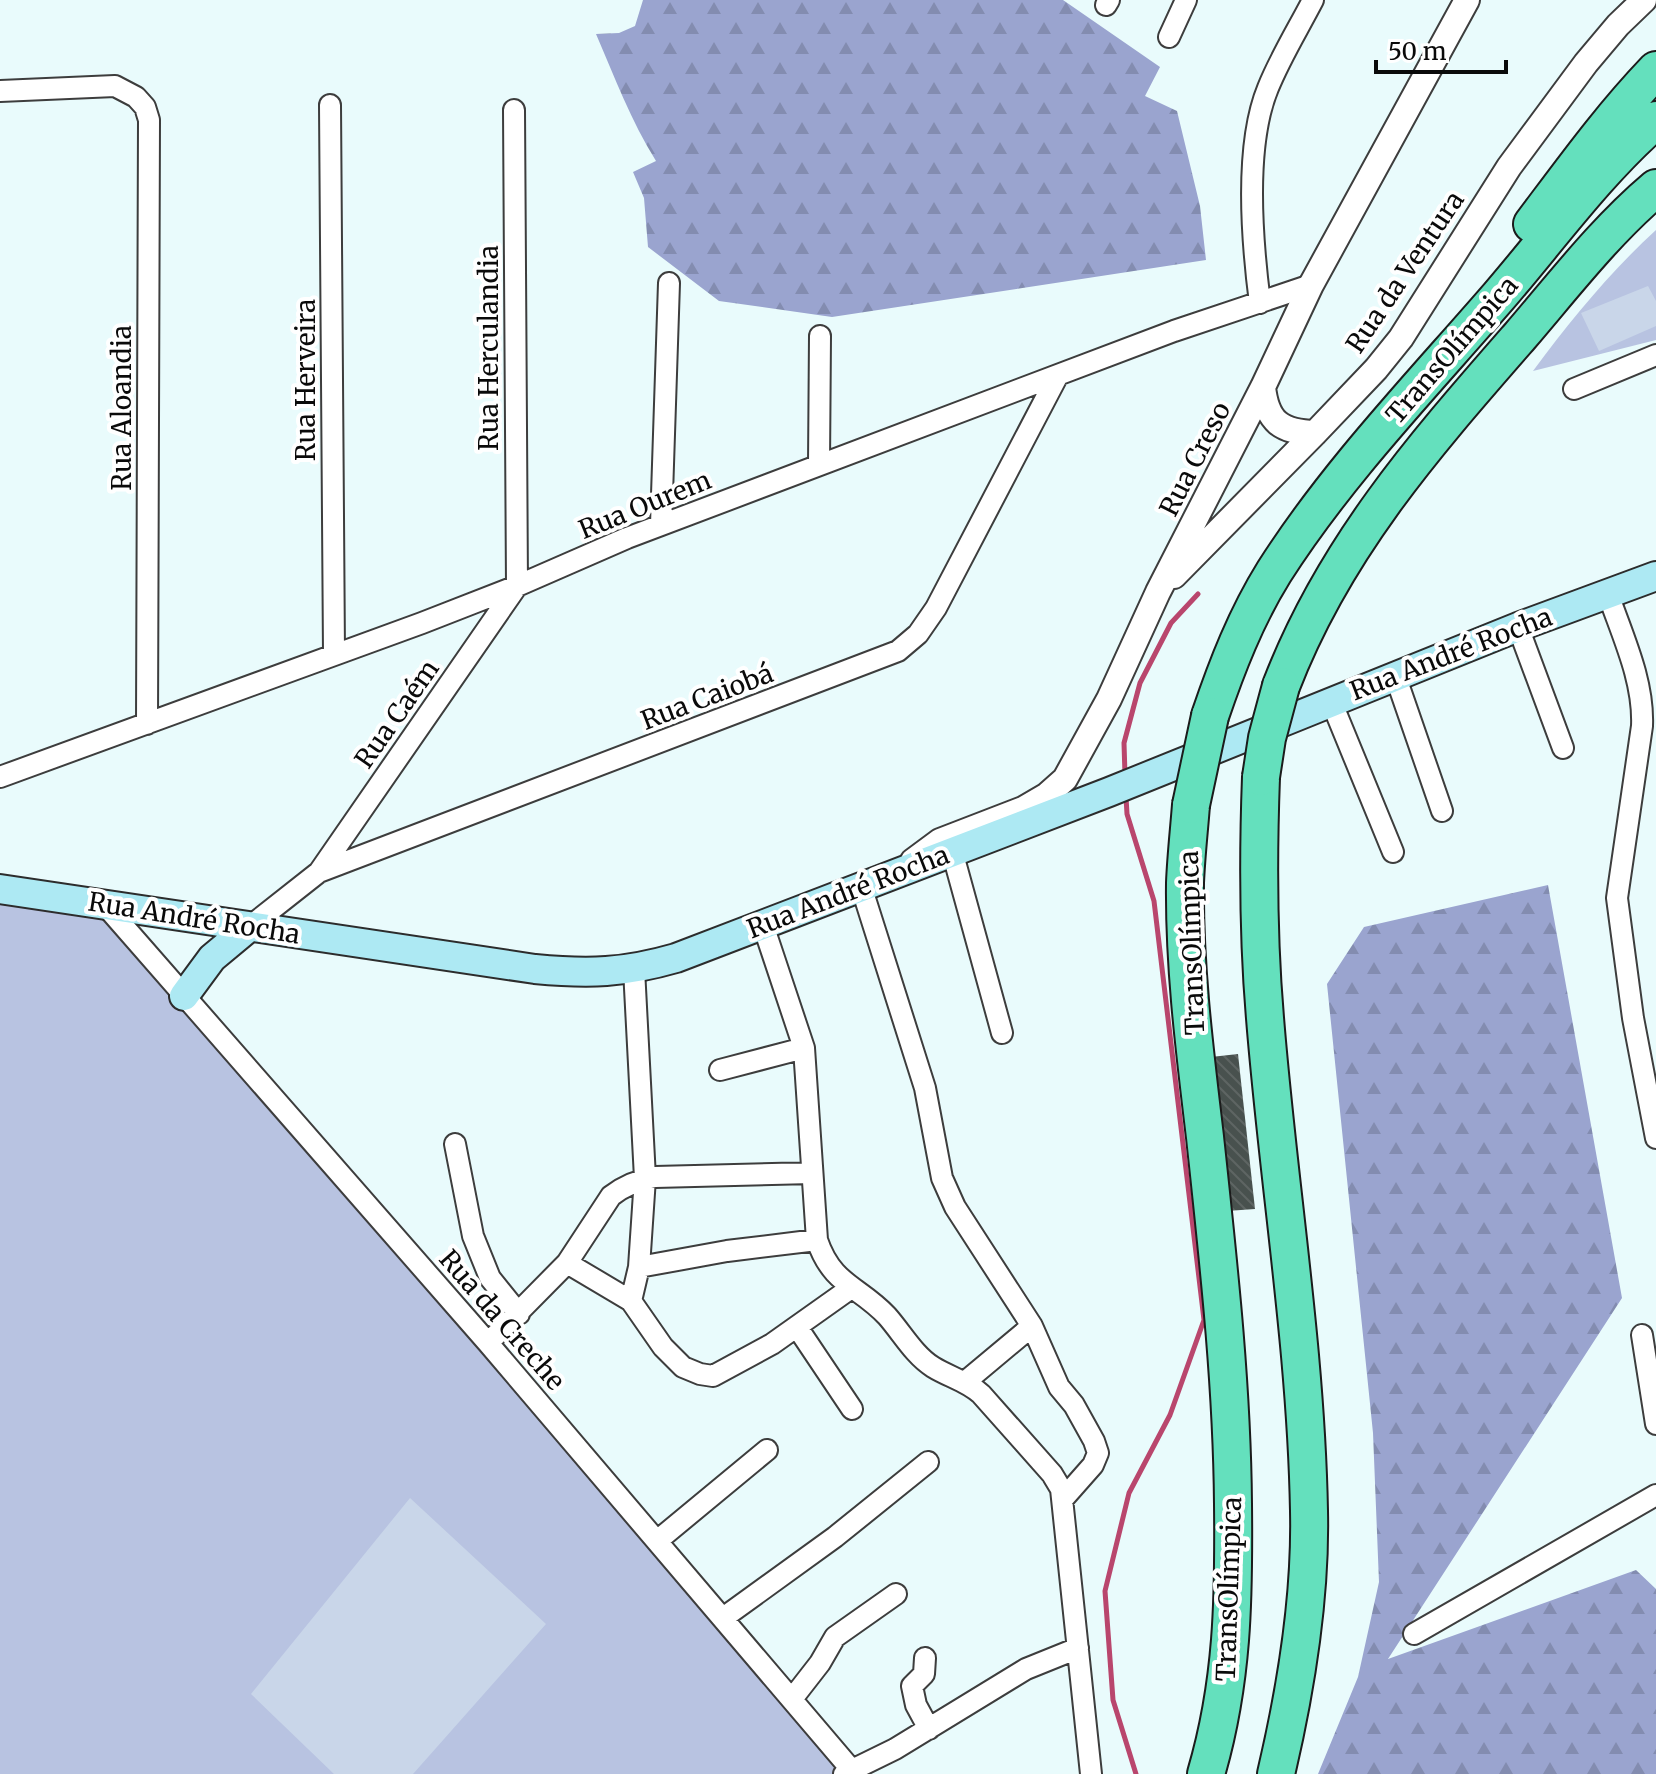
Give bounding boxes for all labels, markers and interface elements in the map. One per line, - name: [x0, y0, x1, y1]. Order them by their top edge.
- scale bar: [1376, 24, 1506, 74]
- text: 50 m: [1388, 36, 1447, 67]
- street label: Rua da Ventura: [1338, 184, 1471, 359]
- street label: Rua Herculandia: [472, 245, 505, 451]
- street label: TransOlímpica: [1379, 269, 1525, 430]
- street label: Rua Herveira: [289, 299, 322, 461]
- street label: Rua Aloandia: [105, 325, 138, 491]
- street label: Rua Creso: [1152, 396, 1237, 521]
- street label: Rua Ourem: [574, 463, 716, 546]
- street label: Rua André Rocha: [1345, 600, 1557, 707]
- street label: Rua Caém: [347, 653, 446, 774]
- street label: Rua Caiobá: [636, 656, 777, 737]
- street label: Rua André Rocha: [742, 838, 954, 945]
- street label: TransOlímpica: [1172, 850, 1211, 1036]
- street label: Rua André Rocha: [86, 884, 302, 951]
- street label: Rua da Creche: [432, 1243, 572, 1397]
- street label: TransOlímpica: [1209, 1496, 1248, 1682]

